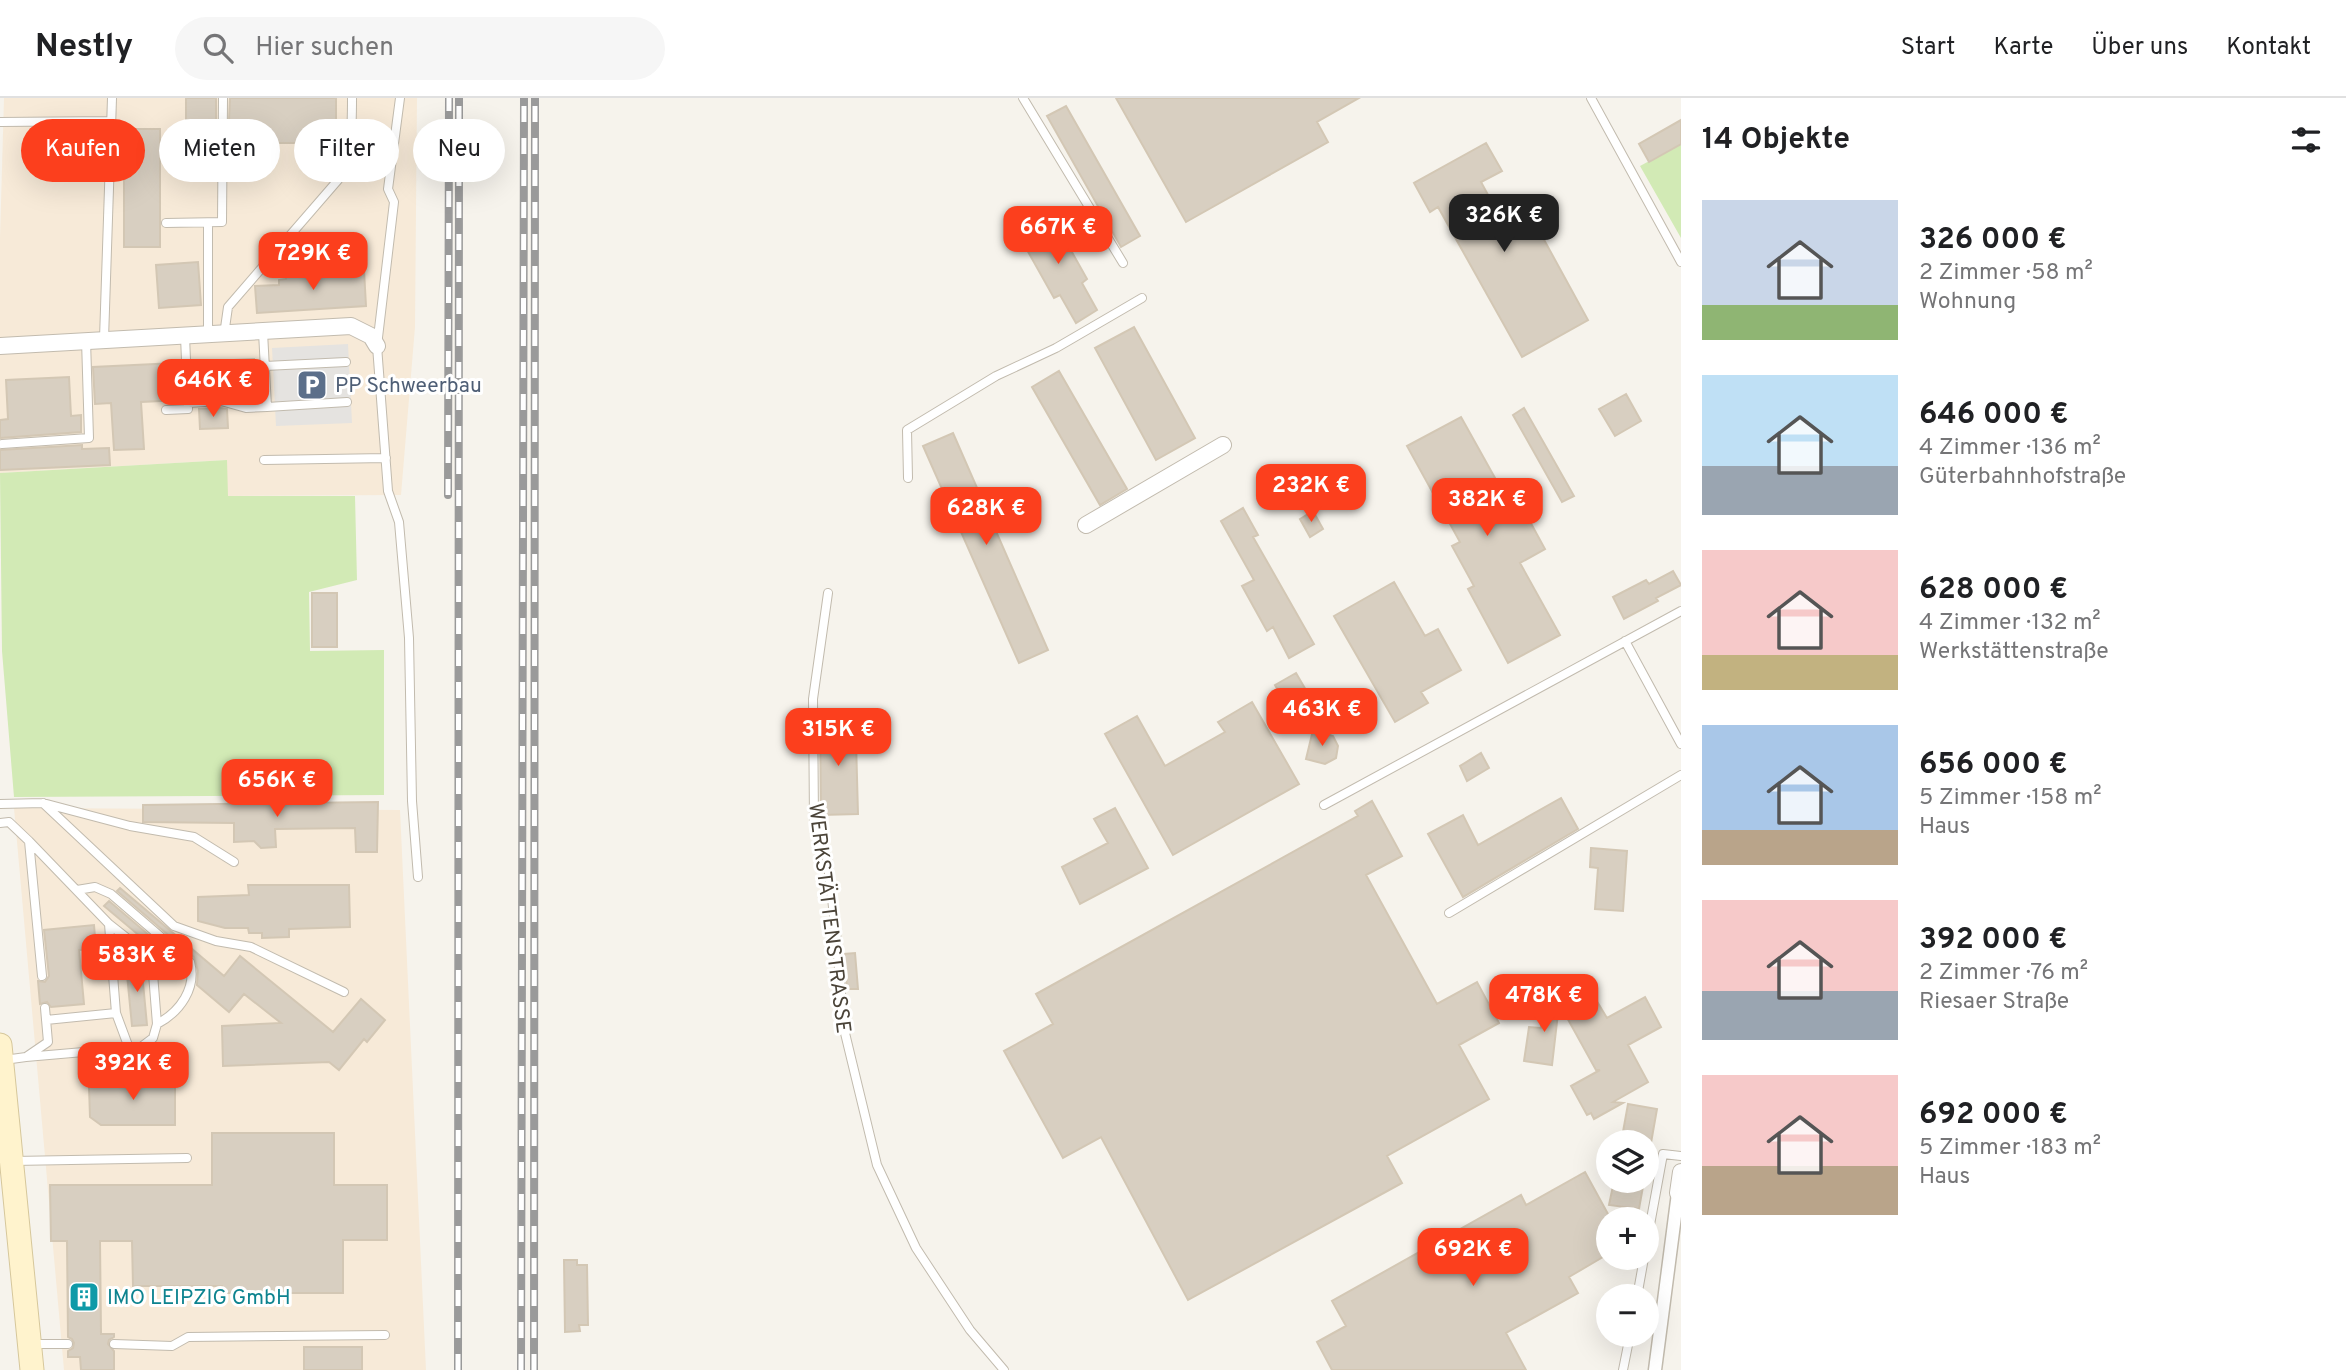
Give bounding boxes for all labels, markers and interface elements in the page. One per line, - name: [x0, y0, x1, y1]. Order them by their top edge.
- search box: [175, 17, 665, 80]
- text: Nestly: [35, 27, 133, 69]
- icon: search: [199, 29, 237, 67]
- text: Hier suchen: [255, 32, 394, 65]
- text: Start: [1901, 33, 1955, 63]
- text: Karte: [1993, 33, 2053, 63]
- text: Über uns: [2091, 33, 2188, 63]
- text: Kontakt: [2226, 33, 2311, 63]
- chip: Kaufen: [21, 119, 145, 182]
- chip: Mieten: [159, 119, 280, 182]
- chip: Filter: [294, 119, 399, 182]
- chip: Neu: [413, 119, 505, 182]
- icon: filters: [2287, 121, 2325, 159]
- text: 14 Objekte: [1702, 122, 1850, 159]
- pin: 326K €: [1447, 194, 1561, 254]
- text: 326K €: [1465, 202, 1543, 231]
- pin: 667K €: [1001, 206, 1115, 266]
- text: 667K €: [1019, 214, 1097, 243]
- text: 326 000 €: [1919, 222, 2067, 259]
- icon: home: [1758, 228, 1842, 312]
- pin: 729K €: [256, 232, 370, 292]
- text: 729K €: [275, 240, 351, 269]
- text: 2 Zimmer · 58 m²: [1919, 259, 2093, 288]
- text: Wohnung: [1919, 288, 2016, 317]
- pin: 646K €: [156, 360, 270, 419]
- text: 646K €: [173, 367, 253, 396]
- parking icon: PP Schweerbau: [295, 368, 329, 402]
- place label: PP Schweerbau: [335, 373, 482, 400]
- text: 646 000 €: [1919, 397, 2069, 434]
- icon: home: [1758, 403, 1842, 487]
- text: 4 Zimmer · 136 m²: [1919, 434, 2101, 463]
- text: Güterbahnhofstraße: [1919, 463, 2126, 492]
- pin: 232K €: [1254, 464, 1368, 524]
- text: 232K €: [1272, 472, 1350, 501]
- pin: 382K €: [1430, 478, 1544, 538]
- text: 382K €: [1448, 486, 1526, 515]
- pin: 628K €: [929, 488, 1043, 547]
- text: 628K €: [946, 495, 1026, 524]
- text: 628 000 €: [1919, 572, 2068, 609]
- icon: home: [1758, 578, 1842, 662]
- text: 4 Zimmer · 132 m²: [1919, 609, 2101, 638]
- text: Werkstättenstraße: [1919, 638, 2109, 667]
- pin: 463K €: [1265, 688, 1379, 748]
- text: 463K €: [1282, 696, 1362, 725]
- pin: 315K €: [781, 708, 895, 768]
- text: 315K €: [801, 716, 875, 745]
- text: 656 000 €: [1919, 747, 2068, 784]
- icon: home: [1758, 753, 1842, 837]
- pin: 656K €: [220, 760, 334, 819]
- text: 656K €: [238, 767, 316, 796]
- text: 5 Zimmer · 158 m²: [1919, 784, 2102, 813]
- street label: WERKSTÄTTENSTRASSE: [801, 801, 856, 1035]
- text: Haus: [1919, 813, 1970, 842]
- text: 392 000 €: [1919, 922, 2067, 959]
- icon: home: [1758, 928, 1842, 1012]
- pin: 583K €: [80, 934, 194, 994]
- text: 583K €: [98, 942, 176, 971]
- text: 2 Zimmer · 76 m²: [1919, 959, 2088, 988]
- pin: 478K €: [1487, 974, 1601, 1034]
- text: 478K €: [1505, 982, 1583, 1011]
- text: Riesaer Straße: [1919, 988, 2069, 1017]
- pin: 392K €: [76, 1042, 190, 1102]
- text: 392K €: [94, 1050, 172, 1079]
- text: 692 000 €: [1919, 1097, 2068, 1134]
- icon: home: [1758, 1103, 1842, 1187]
- map controls: [1596, 1130, 1659, 1347]
- button: layers: [1596, 1130, 1659, 1193]
- text: 5 Zimmer · 183 m²: [1919, 1134, 2101, 1163]
- text: Haus: [1919, 1163, 1970, 1192]
- button: +: [1596, 1207, 1659, 1270]
- pin: 692K €: [1416, 1228, 1530, 1288]
- text: 692K €: [1433, 1236, 1513, 1265]
- building icon: IMO LEIPZIG GmbH: [67, 1280, 101, 1314]
- button: −: [1596, 1284, 1659, 1347]
- place label: IMO LEIPZIG GmbH: [107, 1285, 291, 1312]

